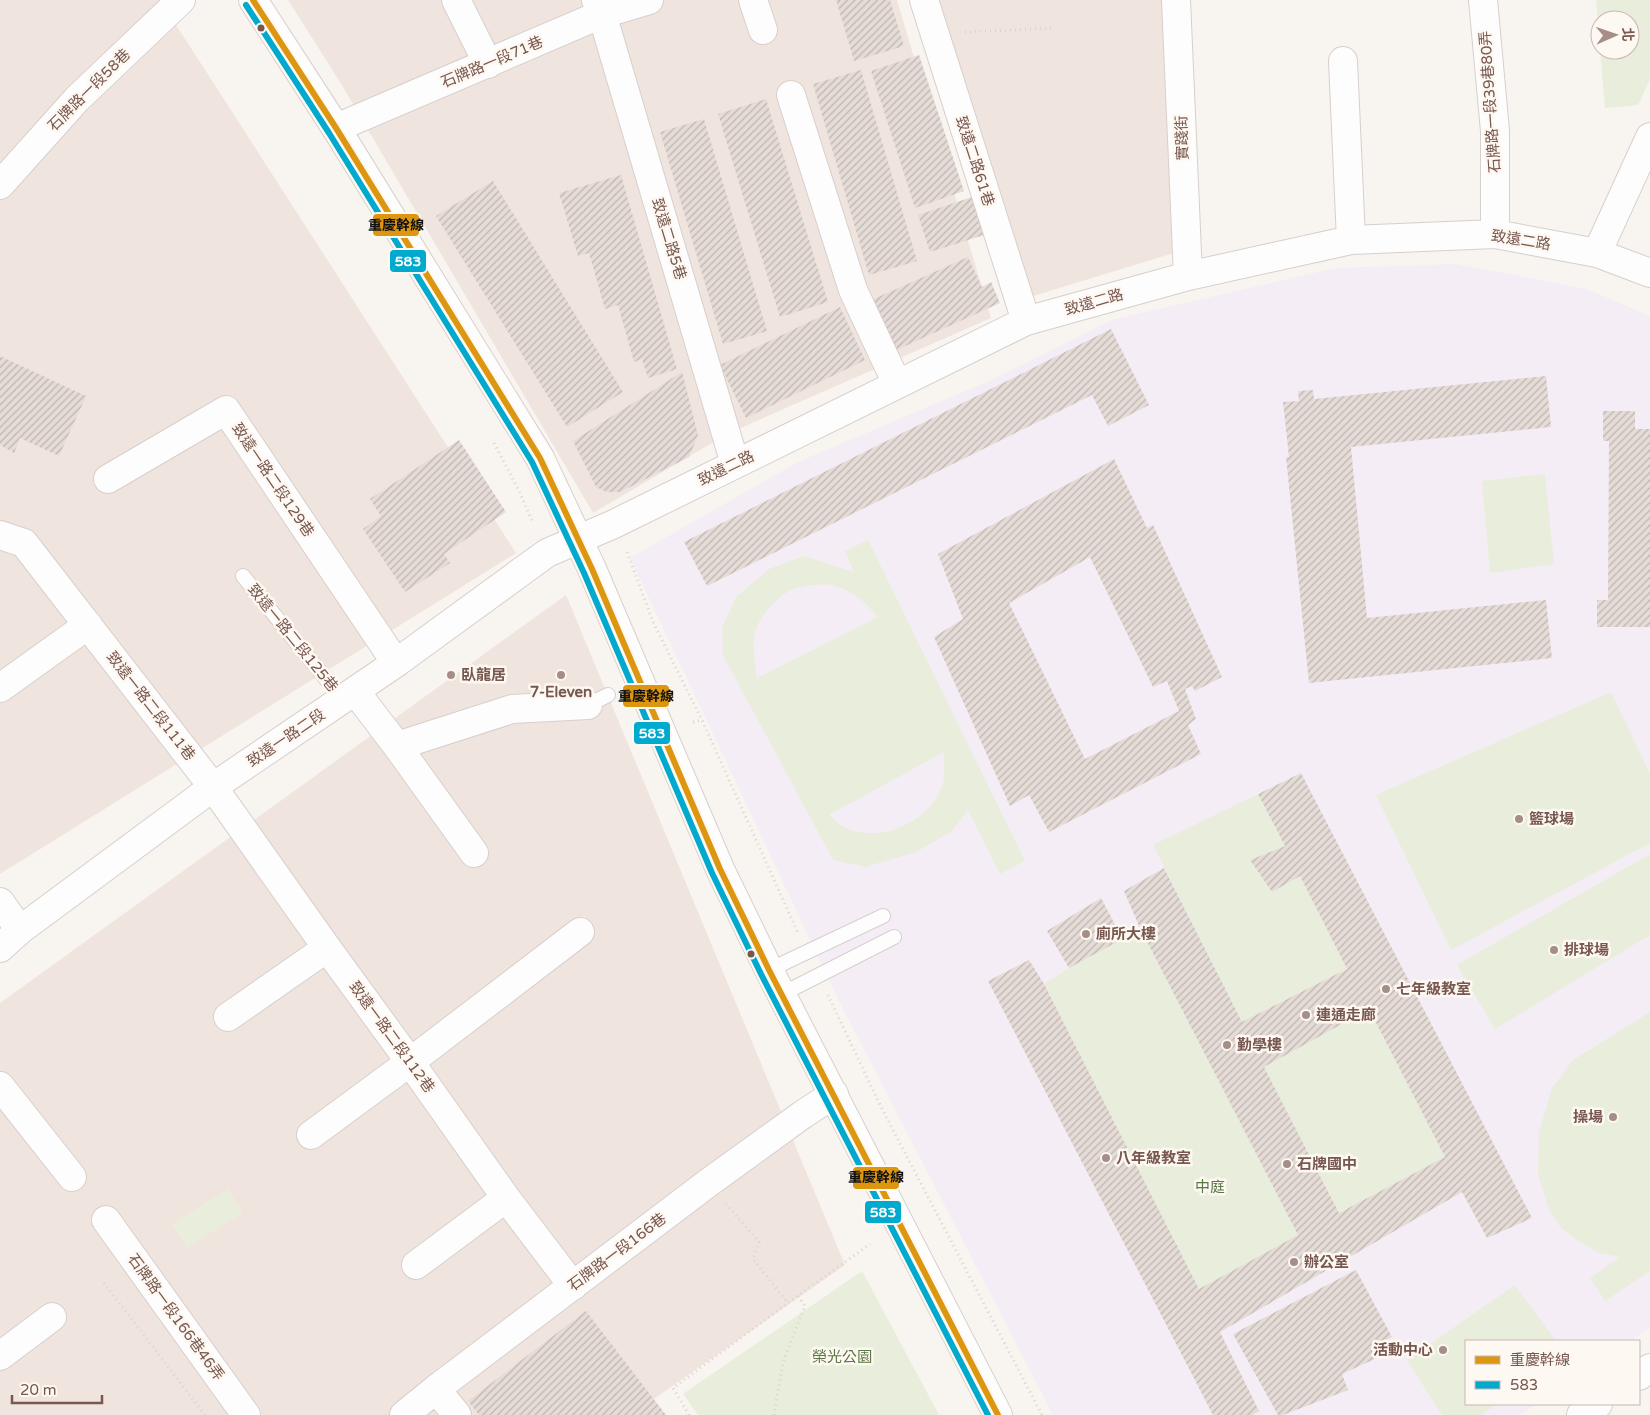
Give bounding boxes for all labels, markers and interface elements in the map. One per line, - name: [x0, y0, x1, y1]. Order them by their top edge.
- north arrow: [1590, 10, 1640, 60]
- unlabelled marker: [256, 23, 266, 33]
- text: 北: [1619, 27, 1636, 42]
- street label: 石牌路一段39巷80弄: [1476, 30, 1504, 174]
- street label: 石牌路一段71巷: [438, 32, 546, 92]
- street label: 石牌路一段58巷: [44, 45, 134, 135]
- street label: 致遠二路61巷: [952, 114, 998, 208]
- street label: 實踐街: [1172, 115, 1192, 161]
- street label: 致遠二路5巷: [648, 196, 690, 282]
- line badge: 重慶幹線: [372, 213, 420, 237]
- text: 重慶幹線: [368, 217, 424, 234]
- street label: 致遠二路: [1490, 226, 1552, 254]
- line badge: 583: [389, 249, 427, 273]
- text: 583: [395, 253, 421, 270]
- street label: 致遠二路: [1063, 285, 1125, 319]
- street label: 致遠一路二段129巷: [228, 420, 318, 540]
- street label: 致遠二路: [695, 447, 757, 489]
- street label: 致遠一路二段125巷: [244, 581, 342, 695]
- street label: 致遠一路二段111巷: [103, 648, 199, 764]
- place label: 臥龍居: [461, 666, 506, 684]
- marker: 臥龍居: [445, 669, 457, 681]
- marker: 7-Eleven: [555, 669, 567, 681]
- place label: 7-Eleven: [530, 683, 592, 701]
- line badge: 重慶幹線: [622, 684, 670, 708]
- text: 重慶幹線: [618, 688, 674, 705]
- street label: 致遠一路二段: [244, 705, 328, 771]
- line badge: 583: [633, 721, 671, 745]
- text: 583: [639, 725, 665, 742]
- place label: 籃球場: [1529, 810, 1574, 828]
- marker: 籃球場: [1513, 813, 1525, 825]
- place label: 廁所大樓: [1096, 925, 1156, 943]
- marker: 廁所大樓: [1080, 928, 1092, 940]
- place label: 排球場: [1564, 941, 1609, 959]
- marker: 排球場: [1548, 944, 1560, 956]
- unlabelled marker: [746, 949, 756, 959]
- street label: 致遠一路二段112巷: [346, 978, 438, 1096]
- place label: 七年級教室: [1396, 980, 1471, 998]
- marker: 七年級教室: [1380, 983, 1392, 995]
- place label: 連通走廊: [1316, 1006, 1376, 1024]
- marker: 連通走廊: [1300, 1009, 1312, 1021]
- place label: 勤學樓: [1237, 1036, 1282, 1054]
- marker: 勤學樓: [1221, 1039, 1233, 1051]
- place label: 操場: [1573, 1108, 1603, 1126]
- marker: 操場: [1607, 1111, 1619, 1123]
- place label: 八年級教室: [1116, 1149, 1191, 1167]
- marker: 八年級教室: [1100, 1152, 1112, 1164]
- place label: 石牌國中: [1297, 1155, 1357, 1173]
- marker: 石牌國中: [1281, 1158, 1293, 1170]
- line badge: 重慶幹線: [852, 1166, 900, 1190]
- text: 重慶幹線: [848, 1169, 904, 1186]
- park label: 中庭: [1195, 1178, 1225, 1196]
- line badge: 583: [864, 1200, 902, 1224]
- text: 583: [870, 1204, 896, 1221]
- street label: 石牌路一段166巷: [564, 1209, 670, 1295]
- street label: 石牌路一段166巷46弄: [124, 1250, 228, 1384]
- place label: 辦公室: [1304, 1253, 1349, 1271]
- marker: 辦公室: [1288, 1256, 1300, 1268]
- legend: [1465, 1340, 1640, 1405]
- place label: 活動中心: [1373, 1341, 1433, 1359]
- marker: 活動中心: [1437, 1344, 1449, 1356]
- park label: 榮光公園: [812, 1348, 872, 1366]
- text: 重慶幹線: [1510, 1351, 1570, 1369]
- scale bar: [12, 1372, 102, 1404]
- text: 583: [1510, 1376, 1538, 1394]
- text: 20 m: [20, 1381, 57, 1399]

